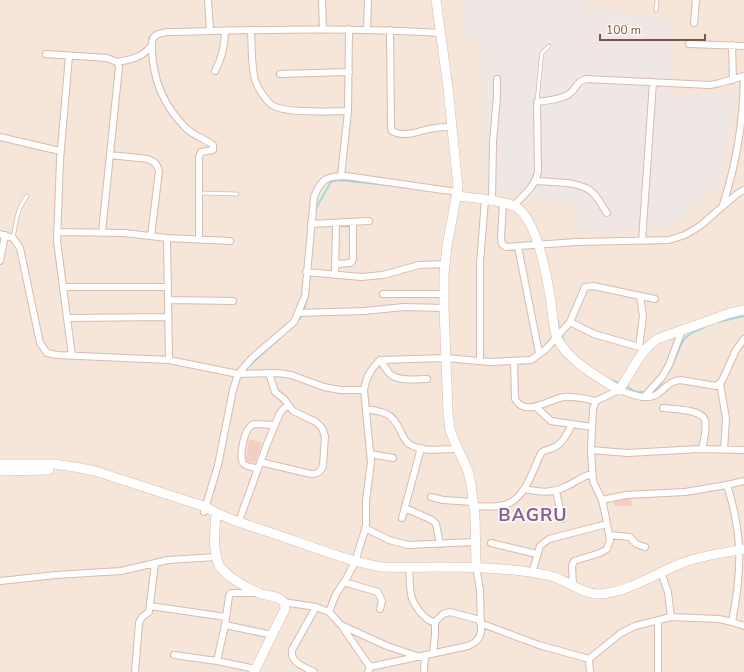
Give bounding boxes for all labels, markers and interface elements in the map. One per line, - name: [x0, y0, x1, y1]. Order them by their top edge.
- scale bar: [600, 16, 705, 42]
- text: 100 m: [606, 22, 641, 38]
- district label: BAGRU: [498, 503, 568, 527]

